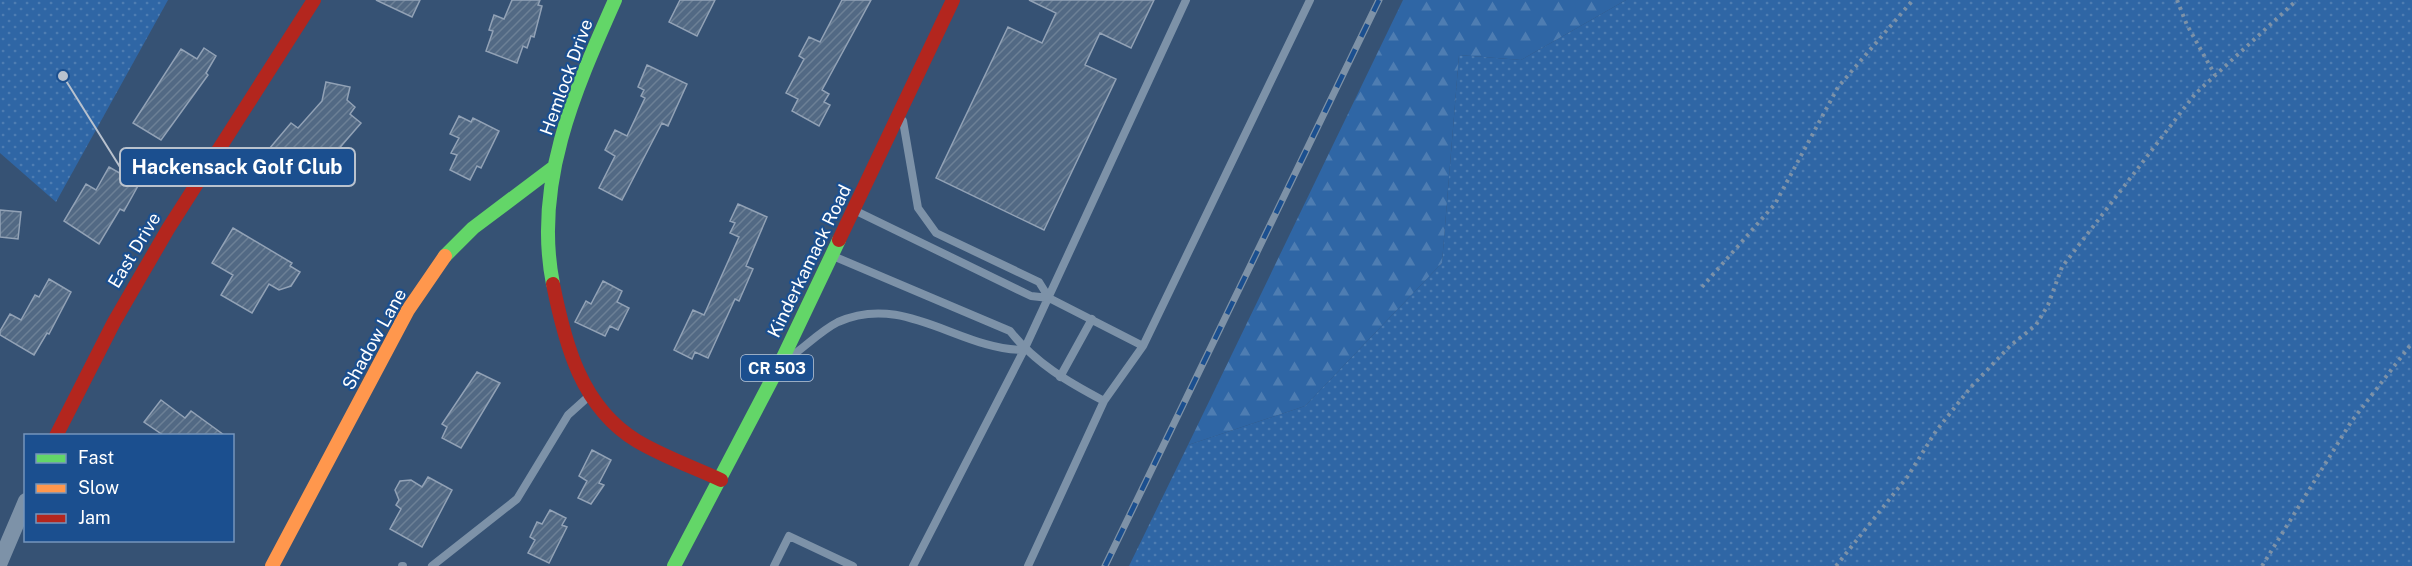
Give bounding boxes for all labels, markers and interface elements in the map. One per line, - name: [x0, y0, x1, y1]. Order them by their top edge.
- street label: Hemlock Drive: [535, 16, 597, 138]
- callout: Hackensack Golf Club: [120, 148, 355, 186]
- text: Hackensack Golf Club: [131, 155, 343, 179]
- street label: Kinderkamack Road: [763, 181, 855, 341]
- street label: East Drive: [103, 208, 165, 292]
- street label: Shadow Lane: [338, 285, 410, 393]
- road number: CR 503: [741, 355, 813, 381]
- legend: [24, 434, 234, 542]
- text: Fast: [78, 447, 114, 468]
- text: Slow: [78, 477, 119, 498]
- text: Jam: [78, 507, 111, 528]

